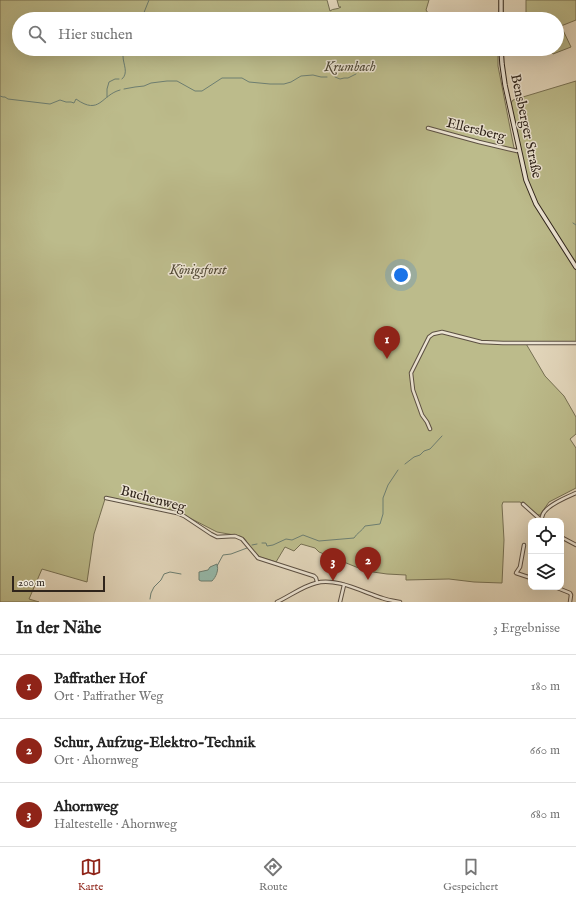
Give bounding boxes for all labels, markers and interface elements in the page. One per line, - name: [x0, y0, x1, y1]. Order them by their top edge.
- search box: [12, 12, 564, 56]
- icon: search: [26, 23, 48, 45]
- text: Hier suchen: [58, 25, 133, 44]
- park label: Krumbach: [323, 58, 376, 76]
- street label: Bensberger Straße: [506, 72, 546, 180]
- street label: Ellersberg: [445, 114, 508, 146]
- park label: Königsforst: [169, 261, 227, 280]
- your location: [391, 265, 411, 285]
- pin: 1: [374, 326, 400, 359]
- street label: Buchenweg: [118, 482, 188, 516]
- map controls: [528, 518, 564, 590]
- button: locate: [528, 518, 564, 554]
- pin: 2: [355, 547, 381, 580]
- pin: 3: [320, 548, 346, 581]
- button: layers: [528, 554, 564, 590]
- scale bar: [12, 574, 105, 593]
- text: 200 m: [18, 576, 45, 590]
- text: In der Nähe: [16, 618, 101, 639]
- text: 3 Ergebnisse: [493, 620, 560, 637]
- text: Paffrather Hof: [54, 669, 145, 688]
- text: 1: [27, 678, 31, 695]
- text: 180 m: [531, 678, 560, 695]
- text: Ort · Paffrather Weg: [54, 688, 163, 705]
- text: Schur, Aufzug-Elektro-Technik: [54, 733, 256, 752]
- text: 2: [26, 742, 32, 759]
- text: 660 m: [530, 742, 560, 759]
- text: Ort · Ahornweg: [54, 752, 138, 769]
- text: Ahornweg: [54, 797, 118, 816]
- text: 3: [27, 806, 31, 823]
- text: 680 m: [530, 806, 560, 823]
- text: Haltestelle · Ahornweg: [54, 816, 177, 833]
- tab: Karte: [78, 856, 103, 894]
- tab: Route: [259, 856, 288, 894]
- tab: Gespeichert: [443, 856, 498, 894]

